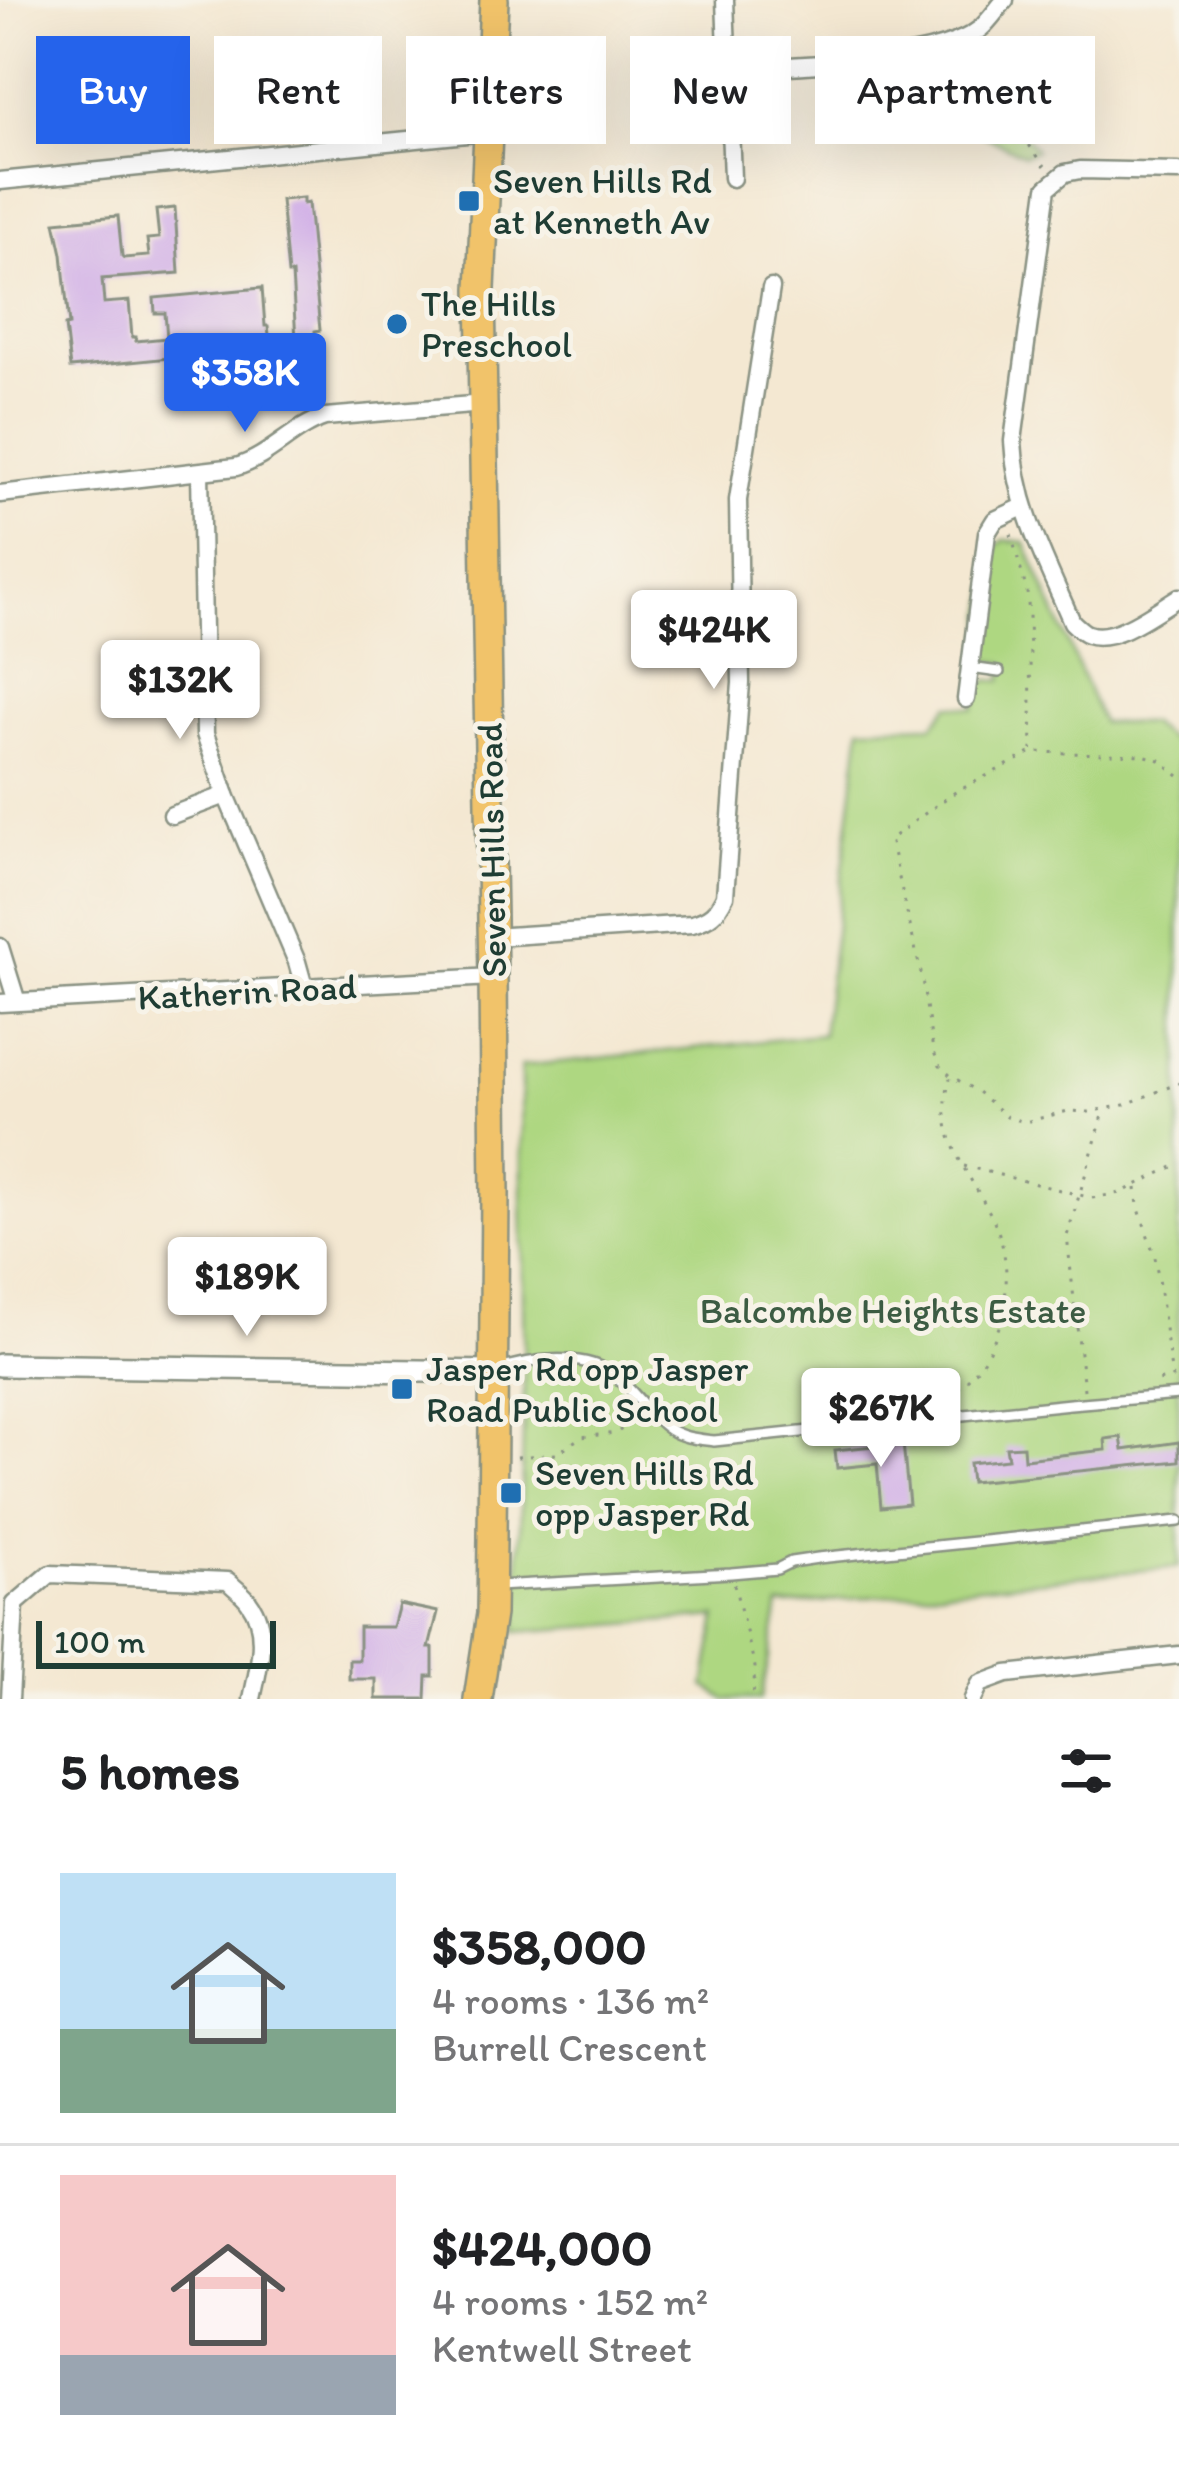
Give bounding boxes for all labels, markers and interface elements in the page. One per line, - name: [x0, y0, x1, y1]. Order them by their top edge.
- chip: Buy: [36, 36, 190, 144]
- chip: Rent: [214, 36, 382, 144]
- chip: Filters: [406, 36, 606, 144]
- chip: New: [630, 36, 791, 144]
- chip: Apartment: [815, 36, 1095, 144]
- place label: Seven Hills Rd at Kenneth Av: [493, 159, 712, 243]
- marker: Seven Hills Rd at Kenneth Av: [456, 188, 482, 214]
- place label: The Hills Preschool: [421, 282, 572, 366]
- marker: The Hills Preschool: [384, 311, 410, 337]
- pin: $358K: [161, 333, 329, 435]
- text: $358K: [191, 348, 299, 395]
- pin: $424K: [630, 590, 798, 692]
- text: $424K: [658, 605, 770, 652]
- pin: $132K: [96, 640, 264, 742]
- text: $132K: [128, 655, 232, 702]
- street label: Seven Hills Road: [468, 722, 515, 978]
- street label: Katherin Road: [136, 964, 358, 1019]
- pin: $189K: [163, 1237, 331, 1339]
- text: $189K: [195, 1252, 299, 1299]
- park label: Balcombe Heights Estate: [700, 1289, 1086, 1332]
- place label: Jasper Rd opp Jasper Road Public School: [426, 1347, 749, 1431]
- pin: $267K: [797, 1368, 965, 1470]
- marker: Jasper Rd opp Jasper Road Public School: [389, 1376, 415, 1402]
- text: $267K: [828, 1383, 934, 1430]
- place label: Seven Hills Rd opp Jasper Rd: [535, 1451, 754, 1535]
- marker: Seven Hills Rd opp Jasper Rd: [498, 1480, 524, 1506]
- scale bar: [36, 1615, 276, 1668]
- text: 100 m: [54, 1622, 145, 1661]
- icon: filters: [1053, 1738, 1119, 1804]
- text: 5 homes: [60, 1741, 240, 1802]
- text: $358,000: [432, 1916, 647, 1977]
- icon: home: [156, 1921, 300, 2065]
- text: 4 rooms · 136 m²: [432, 1977, 709, 2024]
- text: Burrell Crescent: [432, 2024, 707, 2071]
- text: $424,000: [432, 2217, 652, 2278]
- icon: home: [156, 2223, 300, 2367]
- text: 4 rooms · 152 m²: [432, 2278, 708, 2325]
- text: Kentwell Street: [432, 2325, 692, 2372]

